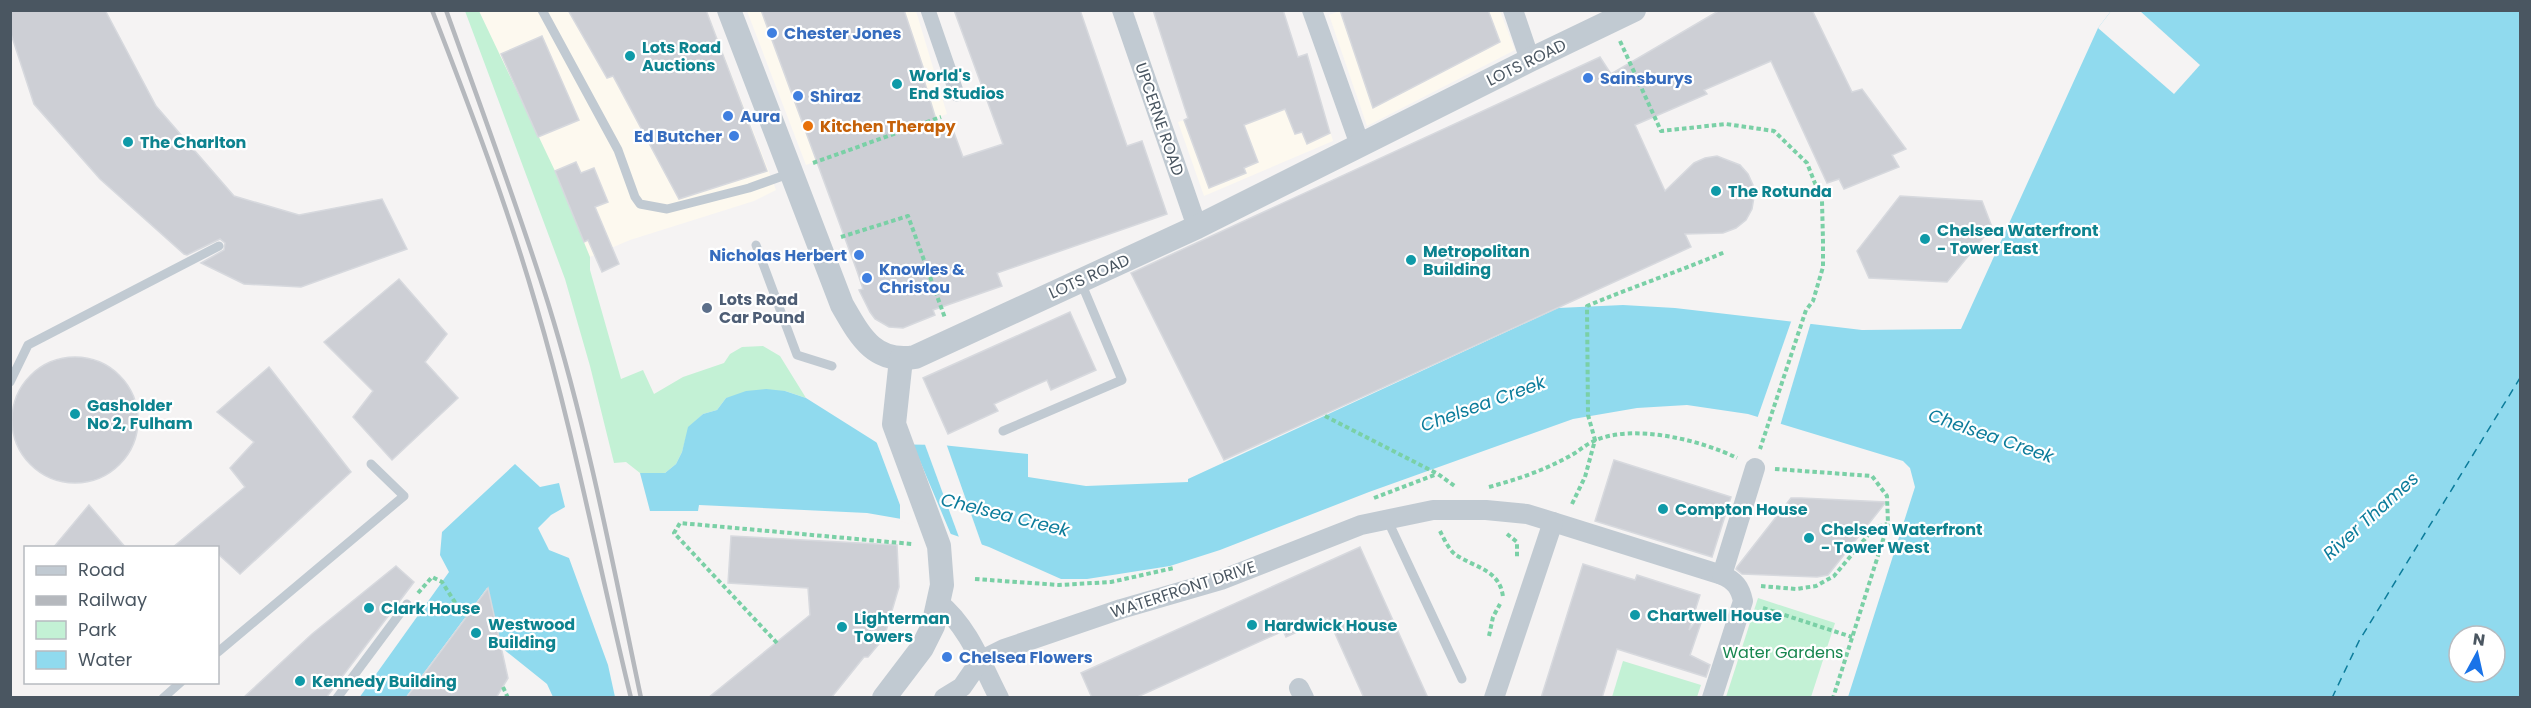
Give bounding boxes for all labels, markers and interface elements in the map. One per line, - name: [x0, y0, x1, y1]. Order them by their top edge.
- place label: Chester Jones: [784, 22, 901, 45]
- marker: Chester Jones: [765, 26, 779, 40]
- street label: LOTS ROAD: [1482, 33, 1570, 92]
- place label: Lots Road Auctions: [642, 36, 721, 77]
- marker: Lots Road Auctions: [623, 49, 637, 63]
- street label: UPCERNE ROAD: [1129, 59, 1190, 179]
- place label: World's End Studios: [909, 64, 1005, 105]
- place label: Sainsburys: [1600, 67, 1693, 90]
- marker: Sainsburys: [1581, 71, 1595, 85]
- marker: World's End Studios: [890, 77, 904, 91]
- place label: Shiraz: [810, 85, 861, 108]
- marker: Shiraz: [791, 89, 805, 103]
- place label: Aura: [740, 105, 780, 128]
- marker: Aura: [721, 109, 735, 123]
- place label: Kitchen Therapy: [820, 115, 957, 138]
- marker: Kitchen Therapy: [801, 119, 815, 133]
- place label: Ed Butcher: [634, 125, 722, 148]
- marker: Ed Butcher: [727, 129, 741, 143]
- place label: The Charlton: [140, 131, 246, 154]
- marker: The Charlton: [121, 135, 135, 149]
- place label: The Rotunda: [1728, 180, 1832, 203]
- marker: The Rotunda: [1709, 184, 1723, 198]
- place label: Chelsea Waterfront - Tower East: [1937, 219, 2099, 260]
- marker: Chelsea Waterfront - Tower East: [1918, 232, 1932, 246]
- place label: Metropolitan Building: [1423, 240, 1530, 281]
- place label: Nicholas Herbert: [709, 244, 847, 267]
- marker: Nicholas Herbert: [852, 248, 866, 262]
- street label: LOTS ROAD: [1045, 248, 1133, 304]
- marker: Metropolitan Building: [1404, 253, 1418, 267]
- place label: Knowles & Christou: [879, 258, 965, 299]
- marker: Knowles & Christou: [860, 271, 874, 285]
- place label: Lots Road Car Pound: [719, 288, 805, 329]
- marker: Lots Road Car Pound: [700, 301, 714, 315]
- water label: Chelsea Creek: [1417, 369, 1549, 438]
- place label: Gasholder No 2, Fulham: [87, 394, 193, 435]
- water label: Chelsea Creek: [1925, 402, 2058, 469]
- marker: Gasholder No 2, Fulham: [68, 407, 82, 421]
- water label: River Thames: [2317, 466, 2424, 565]
- water label: Chelsea Creek: [938, 487, 1073, 543]
- place label: Compton House: [1675, 498, 1808, 521]
- marker: Compton House: [1656, 502, 1670, 516]
- place label: Chelsea Waterfront - Tower West: [1821, 518, 1983, 559]
- marker: Chelsea Waterfront - Tower West: [1802, 531, 1816, 545]
- legend: [24, 546, 219, 684]
- street label: WATERFRONT DRIVE: [1108, 555, 1259, 624]
- text: Road: [78, 557, 125, 582]
- text: Railway: [78, 587, 147, 612]
- place label: Clark House: [381, 597, 481, 620]
- marker: Clark House: [362, 601, 376, 615]
- place label: Chartwell House: [1647, 604, 1782, 627]
- place label: Lighterman Towers: [854, 607, 950, 648]
- marker: Chartwell House: [1628, 608, 1642, 622]
- place label: Westwood Building: [488, 613, 575, 654]
- place label: Hardwick House: [1264, 614, 1397, 637]
- text: Park: [78, 617, 117, 642]
- marker: Hardwick House: [1245, 618, 1259, 632]
- marker: Lighterman Towers: [835, 620, 849, 634]
- north arrow: [2447, 624, 2507, 684]
- marker: Westwood Building: [469, 626, 483, 640]
- text: N: [2471, 627, 2487, 652]
- park label: Water Gardens: [1723, 641, 1843, 664]
- place label: Chelsea Flowers: [959, 646, 1093, 669]
- text: Water: [78, 647, 132, 672]
- marker: Chelsea Flowers: [940, 650, 954, 664]
- place label: Kennedy Building: [312, 670, 457, 693]
- marker: Kennedy Building: [293, 674, 307, 688]

